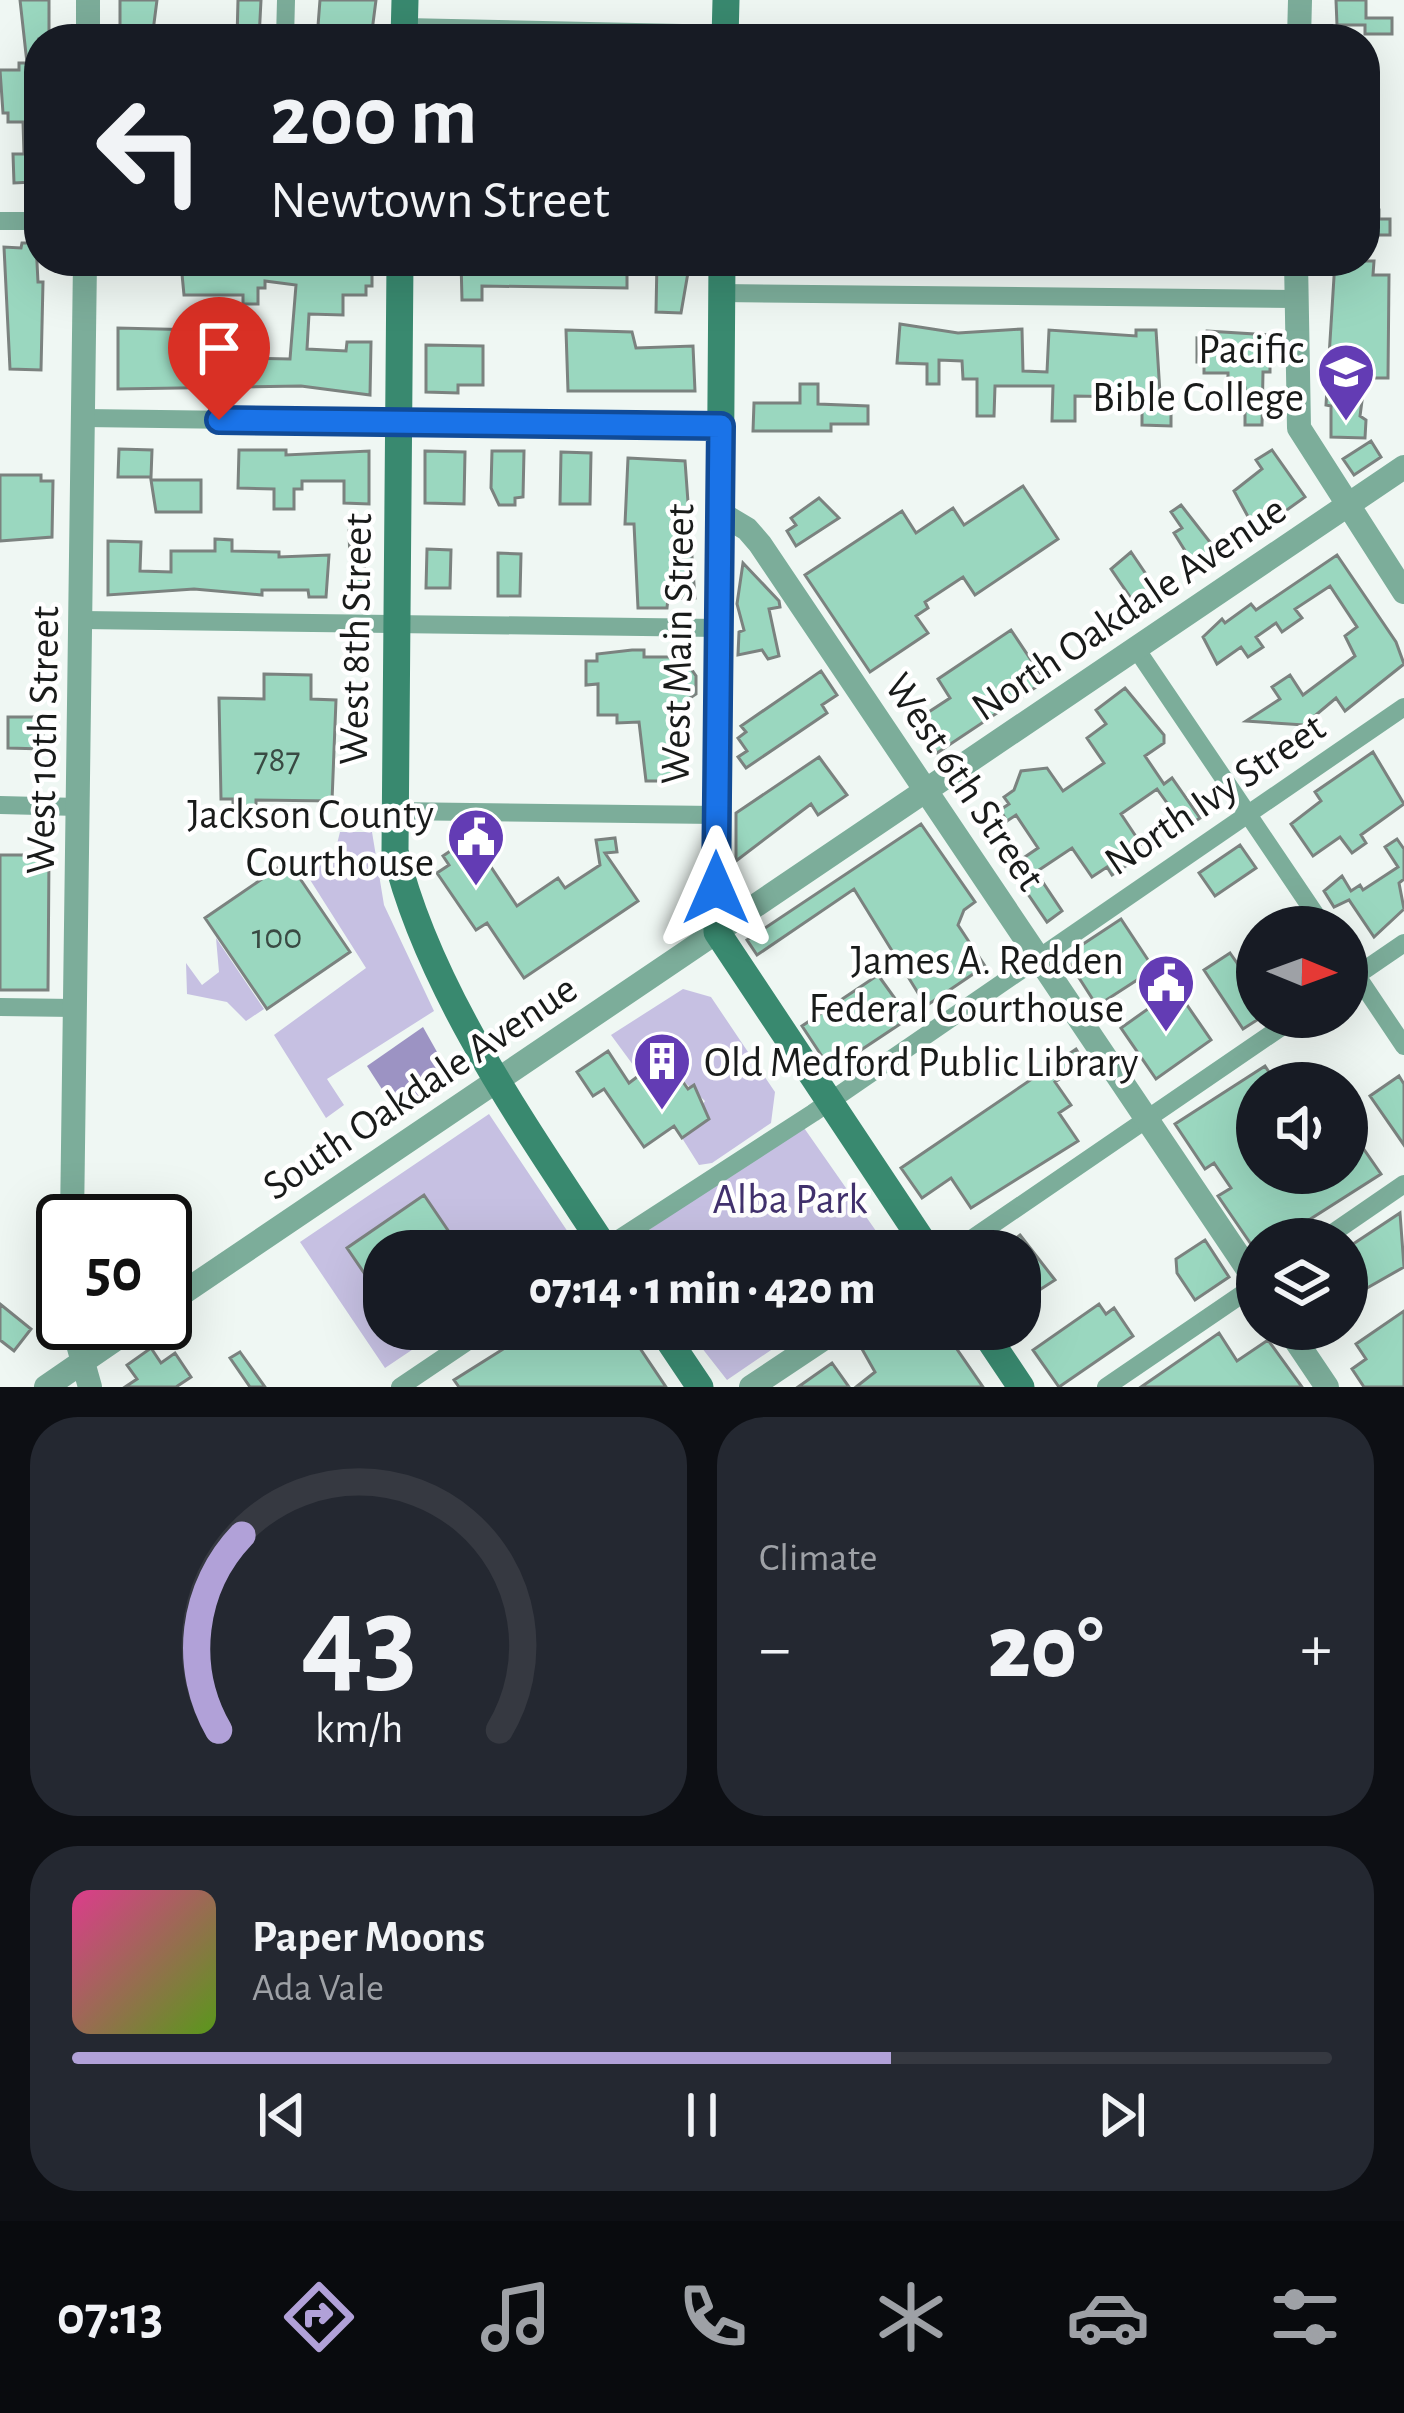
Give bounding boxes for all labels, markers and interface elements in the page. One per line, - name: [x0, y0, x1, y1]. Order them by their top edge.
- icon: left: [72, 72, 228, 228]
- text: 200 m: [270, 76, 478, 160]
- text: Newtown Street: [270, 174, 610, 228]
- pin: [168, 297, 270, 420]
- icon: arrive: [186, 315, 252, 381]
- place label: Pacific Bible College: [1092, 329, 1304, 419]
- school or university icon: Pacific Bible College: [1315, 341, 1377, 423]
- street label: North Oakdale Avenue: [965, 488, 1294, 729]
- street label: West Main Street: [655, 503, 701, 785]
- street label: West 8th Street: [333, 513, 379, 765]
- street label: West 10th Street: [20, 605, 66, 875]
- street label: West 6th Street: [877, 666, 1052, 898]
- street label: North Ivy Street: [1098, 706, 1333, 883]
- house number: 787: [253, 742, 301, 778]
- place label: Jackson County Courthouse: [187, 794, 434, 884]
- public building icon: Jackson County Courthouse: [445, 806, 507, 888]
- position arrow: [653, 825, 779, 951]
- north arrow: [1236, 906, 1368, 1038]
- map controls: [1236, 906, 1368, 1350]
- house number: 100: [252, 919, 302, 955]
- place label: James A. Redden Federal Courthouse: [809, 940, 1124, 1030]
- public building icon: James A. Redden Federal Courthouse: [1135, 952, 1197, 1034]
- street label: South Oakdale Avenue: [256, 967, 584, 1208]
- building icon: Old Medford Public Library: [631, 1030, 693, 1112]
- place label: Old Medford Public Library: [704, 1042, 1138, 1084]
- button: sound: [1236, 1062, 1368, 1194]
- park label: Alba Park: [712, 1179, 868, 1221]
- speed limit sign: 50: [36, 1194, 192, 1350]
- button: layers: [1236, 1218, 1368, 1350]
- text: 07:14 · 1 min · 420 m: [529, 1267, 875, 1312]
- text: Climate: [759, 1539, 877, 1578]
- text: 43: [300, 1579, 417, 1704]
- text: 20°: [987, 1604, 1104, 1694]
- text: −: [759, 1616, 791, 1682]
- text: +: [1300, 1616, 1332, 1682]
- text: km/h: [314, 1707, 403, 1750]
- text: Paper Moons: [252, 1915, 485, 1960]
- text: Ada Vale: [252, 1969, 384, 2008]
- icon: previous: [249, 2082, 315, 2148]
- icon: pause: [669, 2082, 735, 2148]
- icon: next: [1089, 2082, 1155, 2148]
- icon: directions: [277, 2275, 361, 2359]
- icon: music: [474, 2275, 558, 2359]
- icon: phone: [671, 2275, 755, 2359]
- icon: climate: [869, 2275, 953, 2359]
- icon: car: [1066, 2275, 1150, 2359]
- icon: filters: [1263, 2275, 1347, 2359]
- text: 07:13: [57, 2290, 163, 2344]

